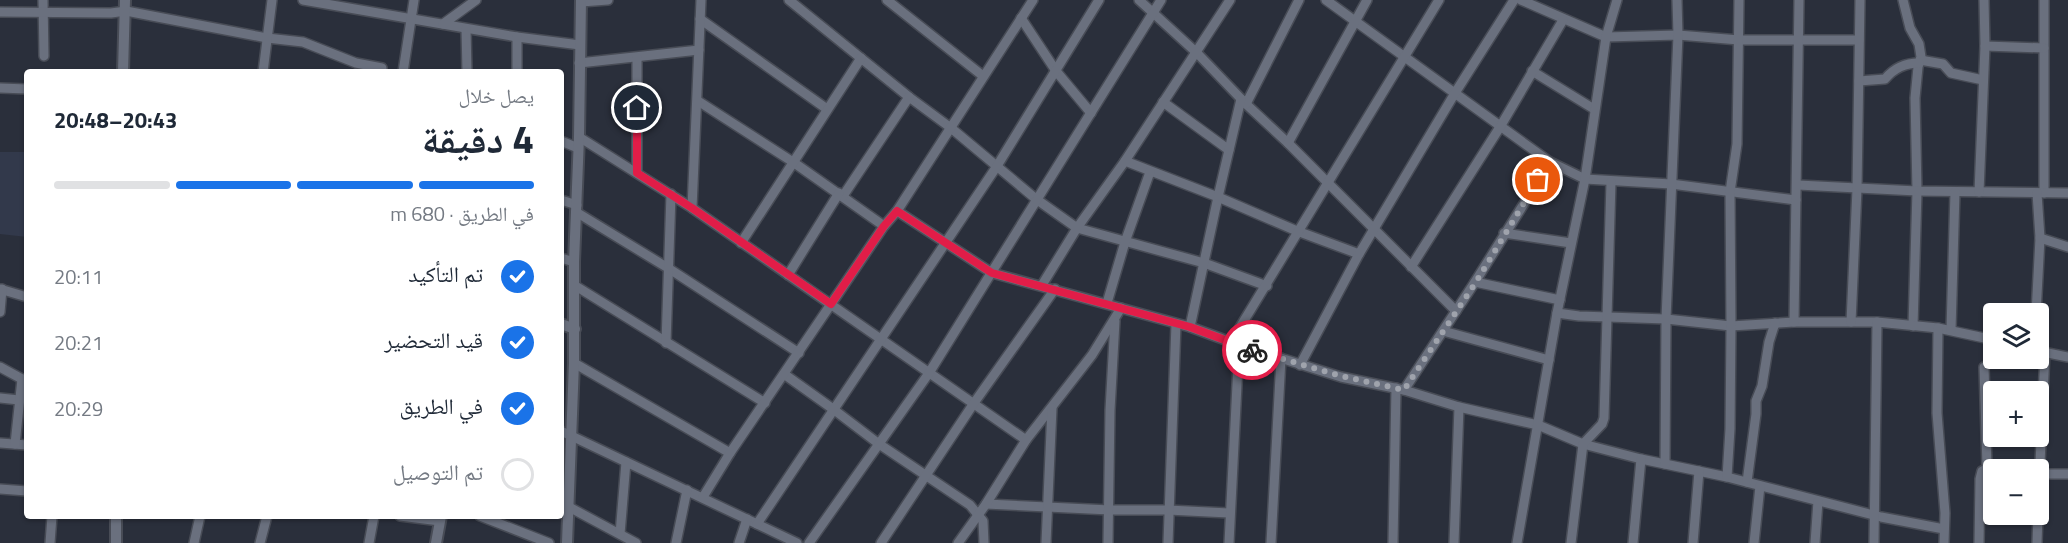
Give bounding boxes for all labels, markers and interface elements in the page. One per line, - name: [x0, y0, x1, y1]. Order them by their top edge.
- text: يصل خلال: [459, 80, 534, 111]
- pin: [611, 82, 662, 133]
- icon: home: [620, 91, 653, 124]
- text: 20:43–20:48: [54, 103, 177, 137]
- text: 4 دقيقة: [422, 109, 534, 168]
- pin: [1512, 154, 1563, 205]
- icon: bag: [1521, 163, 1554, 196]
- text: في الطريق · 680 m: [390, 198, 534, 229]
- text: تم التأكيد: [408, 257, 483, 291]
- icon: check: [501, 260, 534, 293]
- text: 20:11: [54, 261, 103, 292]
- map controls: [1983, 303, 2049, 525]
- button: layers: [1983, 303, 2049, 369]
- courier: [1222, 320, 1282, 380]
- text: قيد التحضير: [384, 323, 483, 357]
- icon: check: [501, 326, 534, 359]
- text: 20:21: [54, 327, 103, 358]
- icon: bike: [1236, 334, 1269, 367]
- button: +: [1983, 381, 2049, 447]
- text: في الطريق: [400, 389, 483, 423]
- icon: check: [501, 392, 534, 425]
- text: 20:29: [54, 393, 103, 424]
- text: تم التوصيل: [393, 455, 483, 489]
- button: −: [1983, 459, 2049, 525]

